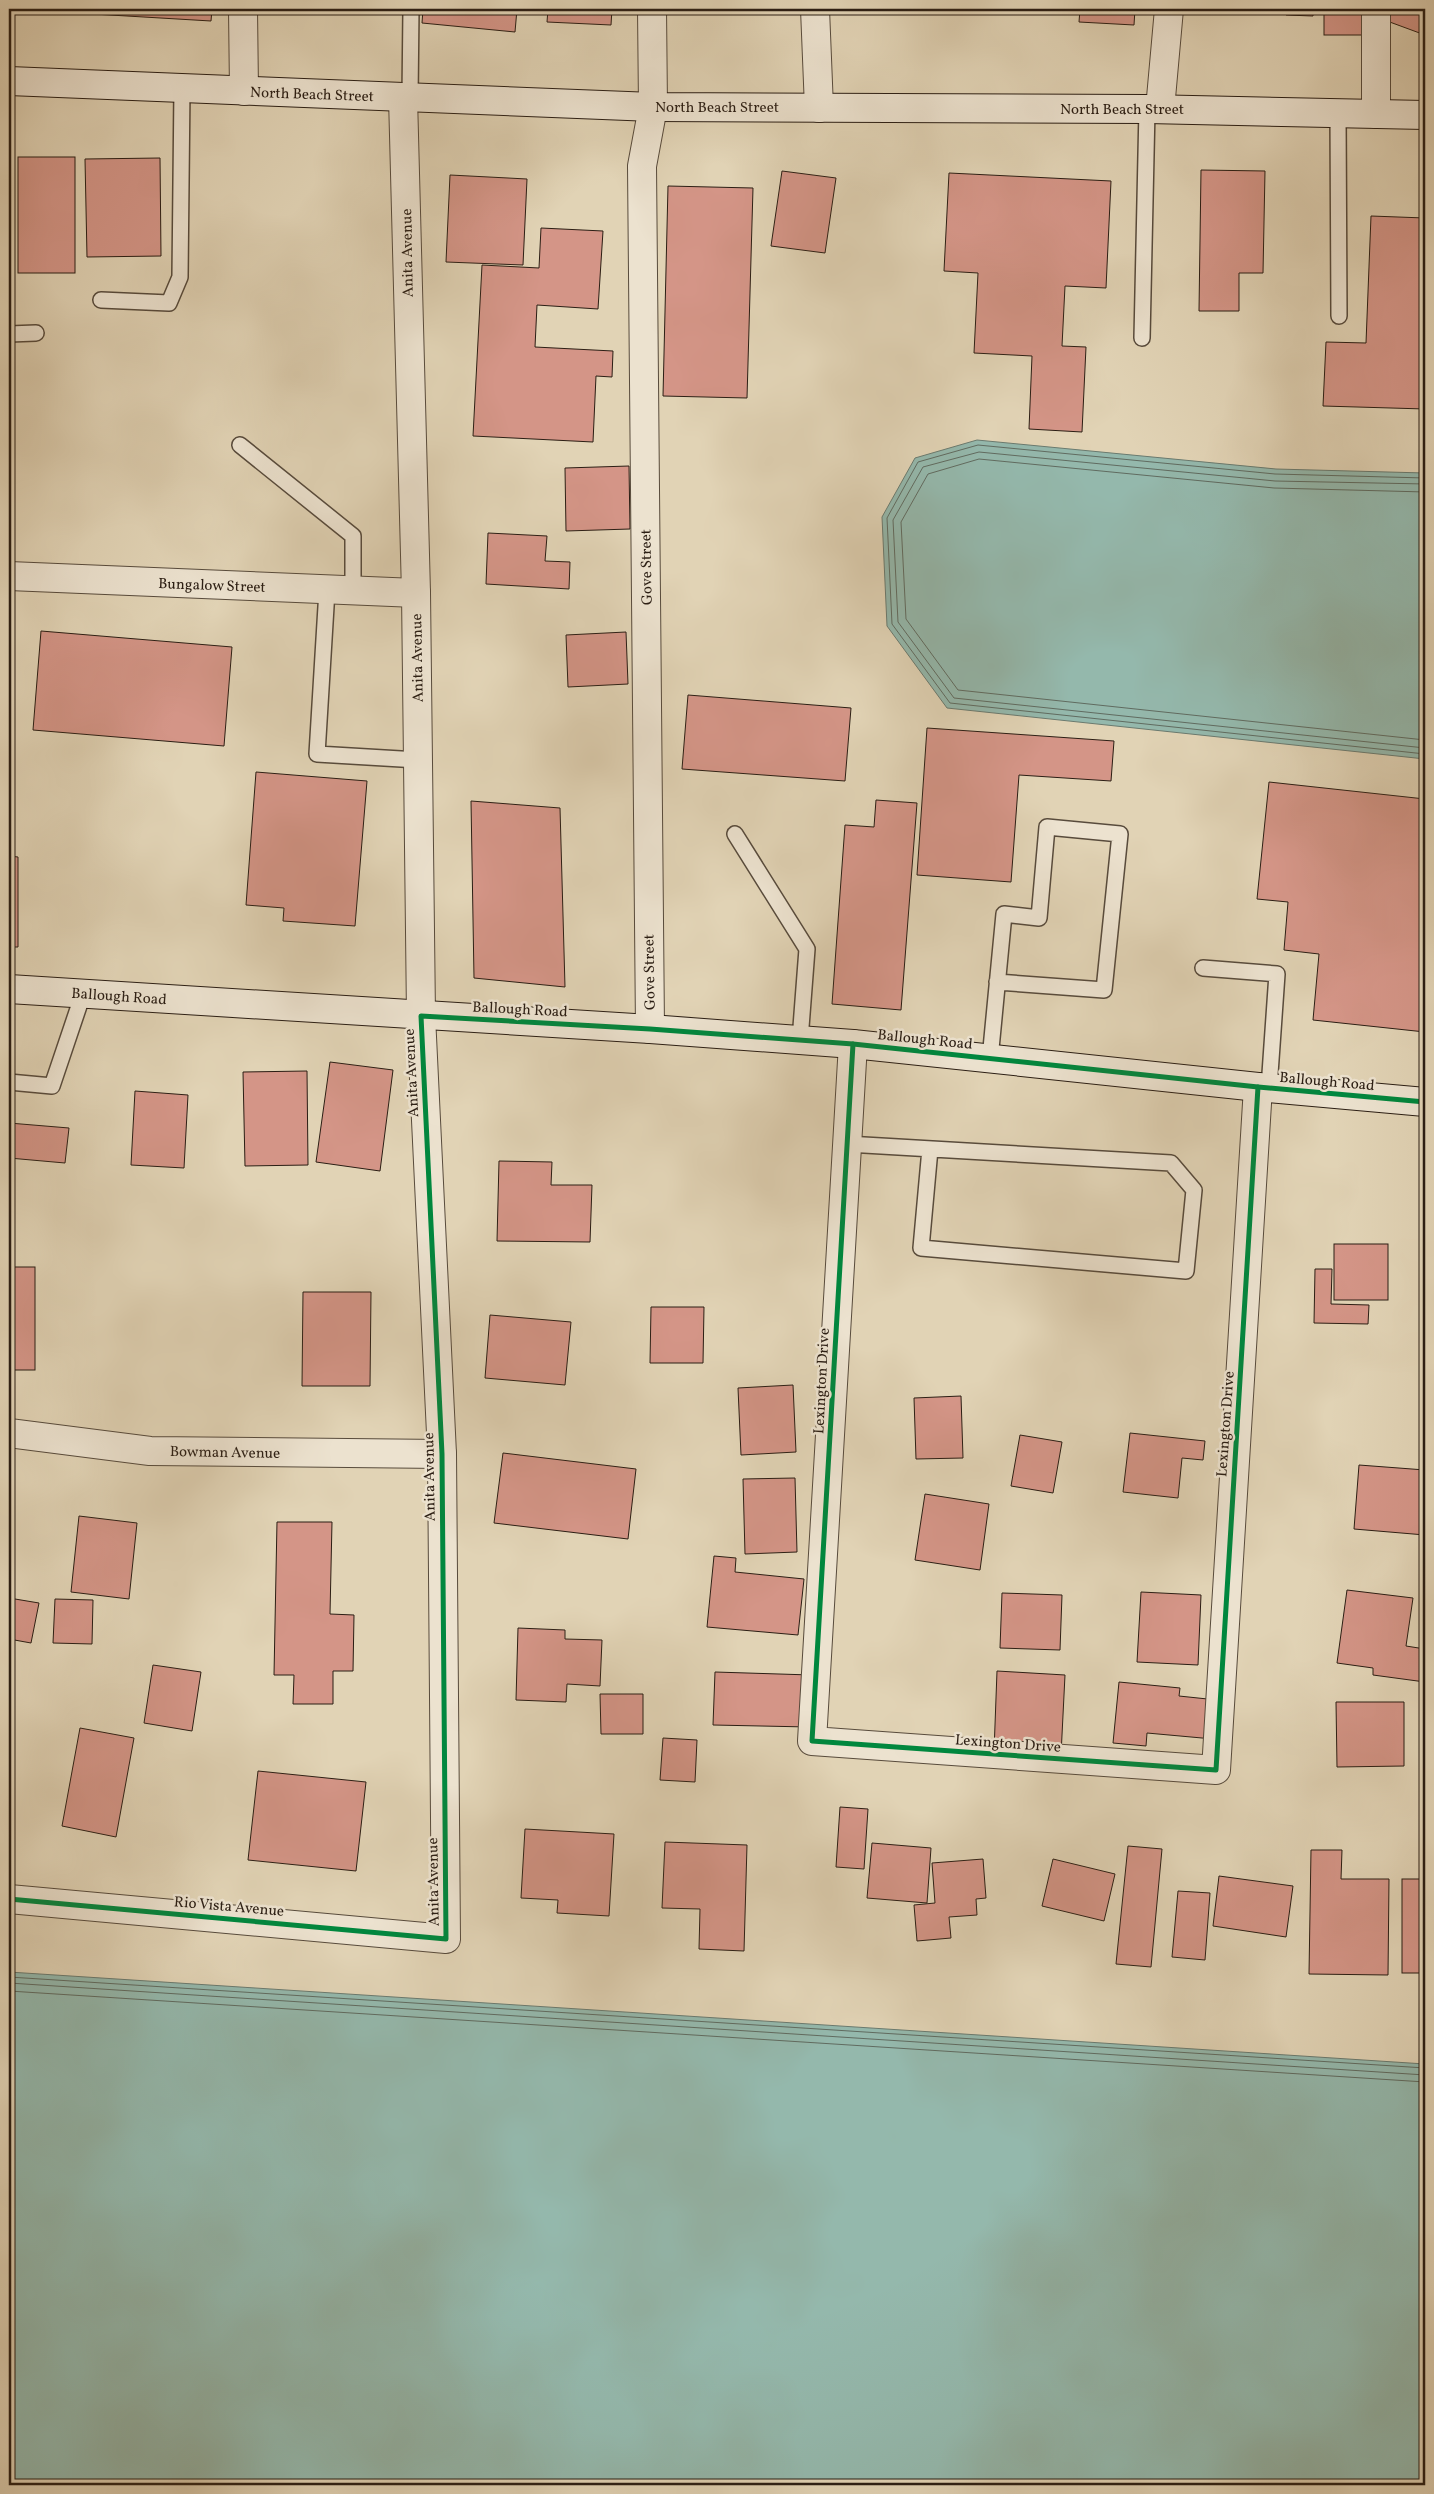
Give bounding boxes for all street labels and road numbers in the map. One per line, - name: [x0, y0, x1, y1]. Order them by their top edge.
- street label: North Beach Street: [250, 83, 374, 108]
- street label: North Beach Street: [655, 98, 779, 119]
- street label: North Beach Street: [1060, 100, 1184, 121]
- street label: Anita Avenue: [397, 208, 420, 298]
- street label: Gove Street: [636, 529, 659, 605]
- street label: Bungalow Street: [158, 574, 266, 599]
- street label: Anita Avenue: [407, 613, 430, 703]
- street label: Gove Street: [639, 934, 662, 1010]
- street label: Ballough Road: [70, 984, 167, 1011]
- street label: Ballough Road: [472, 998, 568, 1023]
- street label: Ballough Road: [876, 1025, 974, 1056]
- street label: Anita Avenue: [400, 1028, 425, 1118]
- street label: Ballough Road: [1278, 1068, 1375, 1097]
- street label: Lexington Drive: [809, 1328, 836, 1435]
- street label: Lexington Drive: [1212, 1370, 1241, 1478]
- street label: Anita Avenue: [419, 1432, 442, 1522]
- street label: Bowman Avenue: [170, 1442, 280, 1465]
- street label: Lexington Drive: [954, 1730, 1062, 1759]
- street label: Anita Avenue: [423, 1837, 446, 1927]
- street label: Rio Vista Avenue: [173, 1892, 285, 1923]

